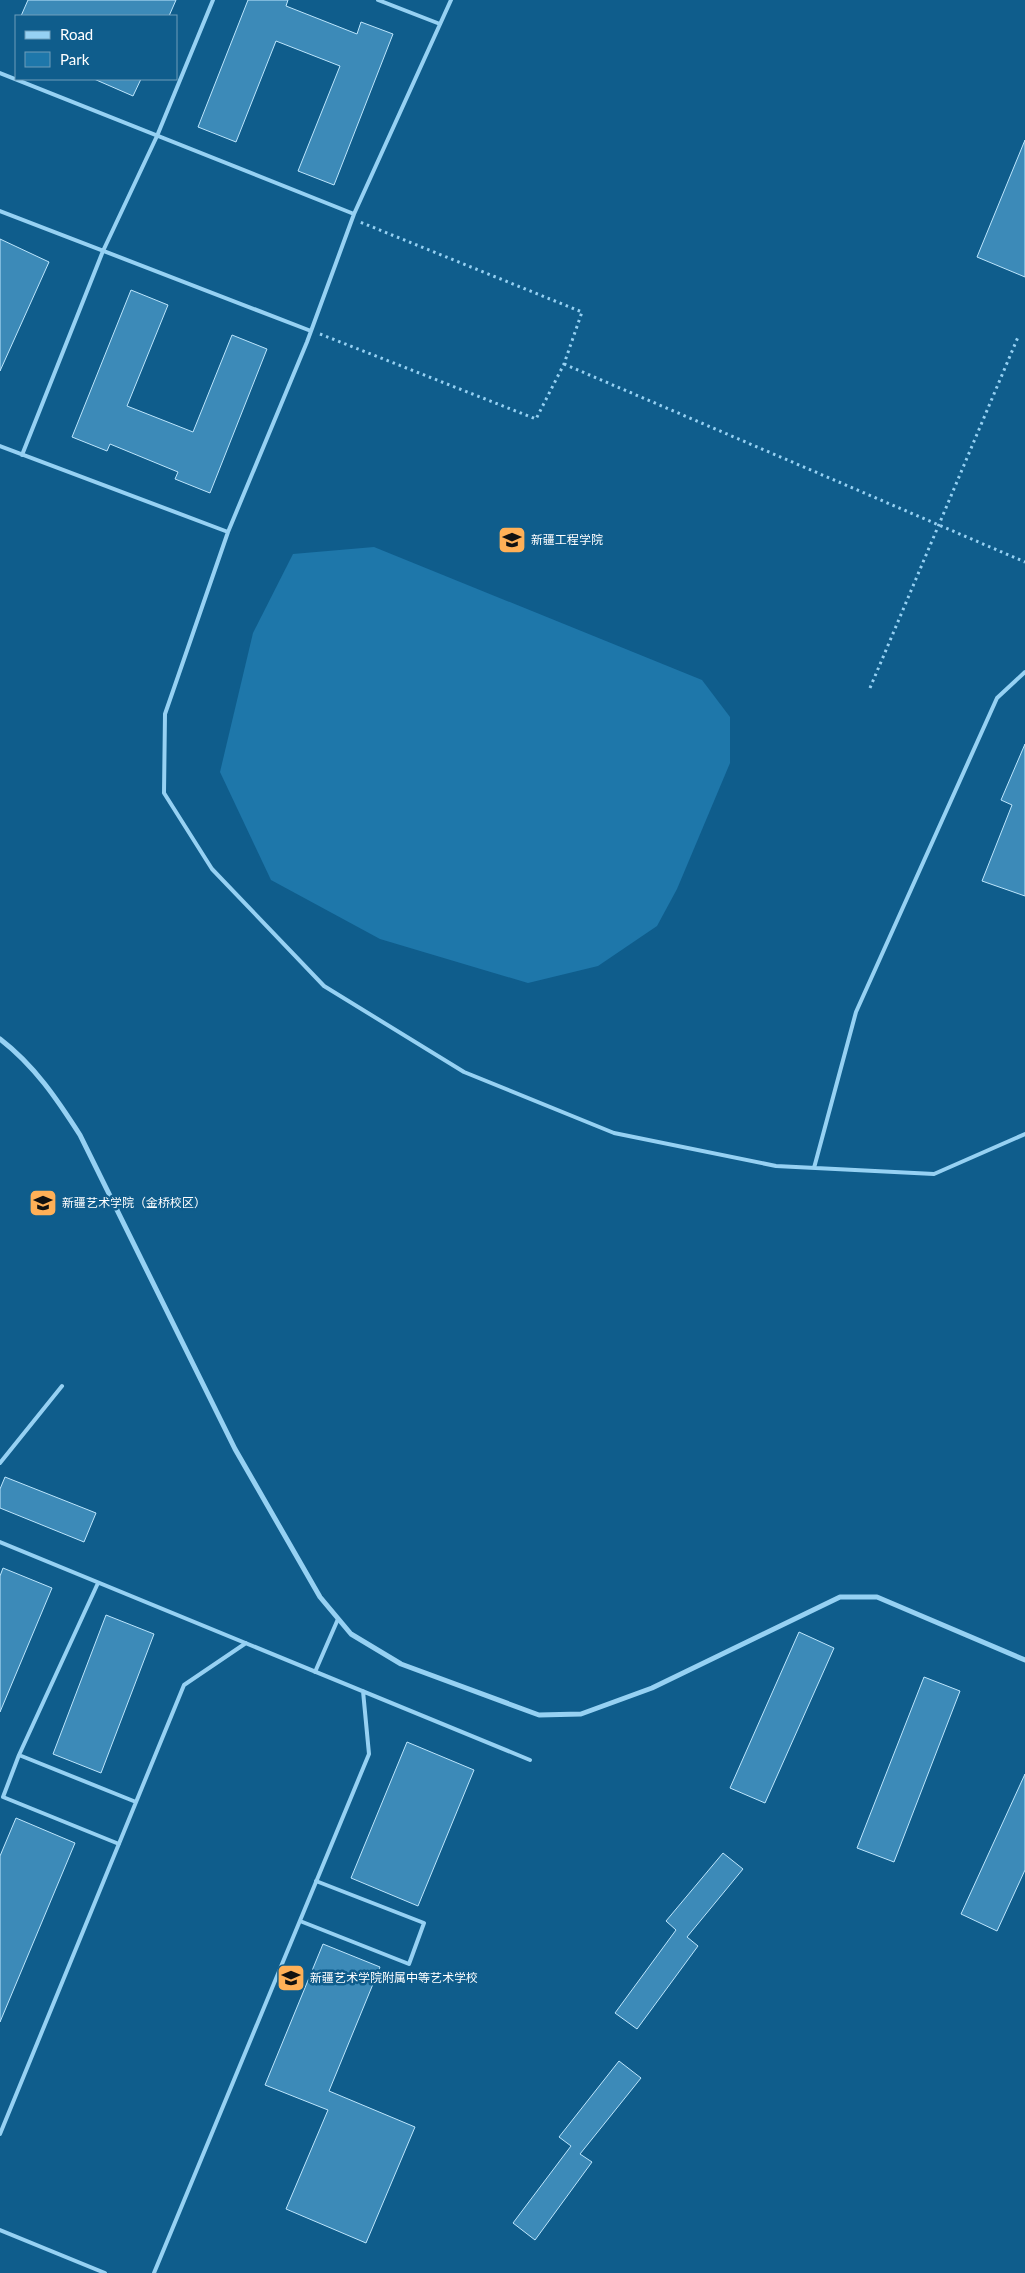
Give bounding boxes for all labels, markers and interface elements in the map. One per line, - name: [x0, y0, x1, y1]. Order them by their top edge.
- legend: [15, 15, 178, 80]
- text: Road: [60, 25, 93, 43]
- text: Park: [60, 50, 90, 68]
- school or university icon: 新疆工程学院: [497, 525, 527, 555]
- place label: 新疆工程学院: [531, 532, 603, 547]
- school or university icon: 新疆艺术学院（金桥校区）: [28, 1188, 58, 1218]
- place label: 新疆艺术学院（金桥校区）: [62, 1195, 206, 1210]
- school or university icon: 新疆艺术学院附属中等艺术学校: [276, 1963, 306, 1993]
- place label: 新疆艺术学院附属中等艺术学校: [310, 1970, 478, 1985]

